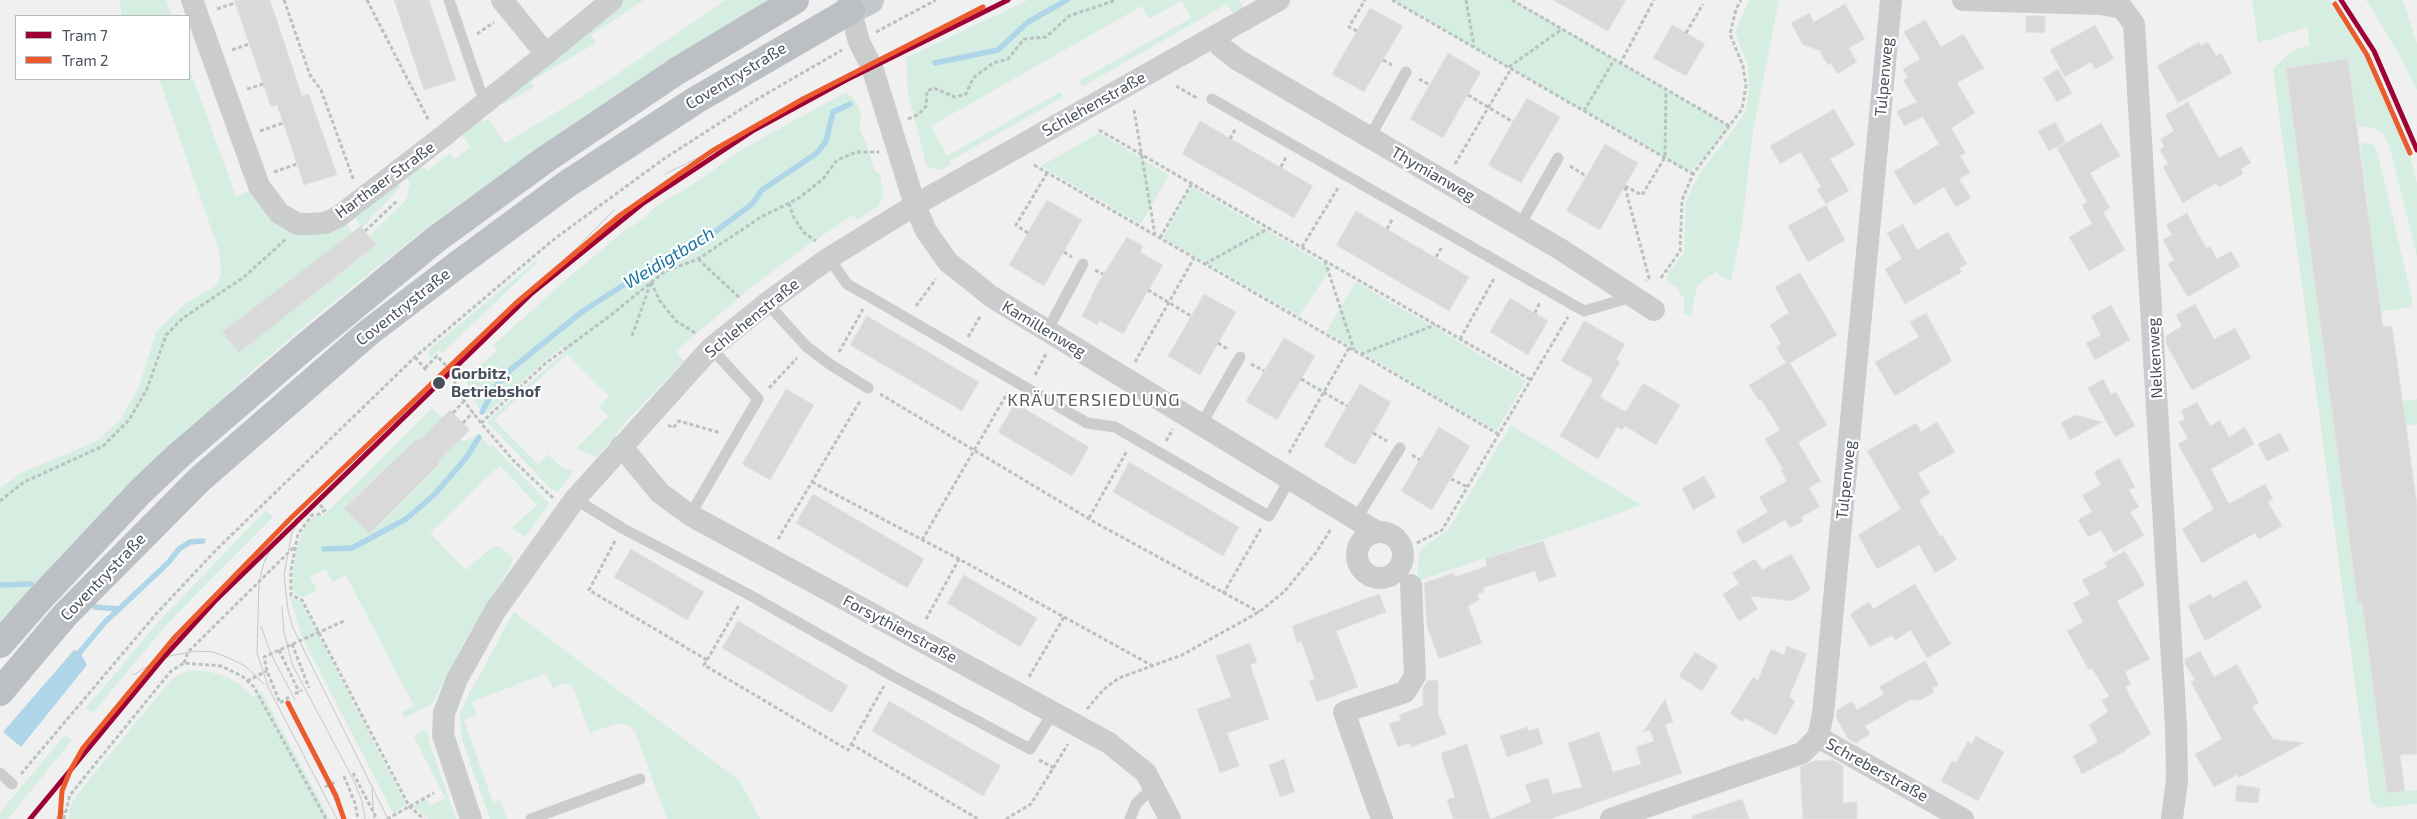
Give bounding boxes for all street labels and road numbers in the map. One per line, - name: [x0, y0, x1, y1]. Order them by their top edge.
- street label: Tulpenweg: [1871, 37, 1897, 117]
- street label: Coventrystraße: [682, 38, 790, 114]
- street label: Schlehenstraße: [1039, 68, 1149, 140]
- street label: Harthaer Straße: [332, 137, 438, 223]
- street label: Thymianweg: [1388, 142, 1478, 206]
- street label: Coventrystraße: [352, 264, 454, 350]
- street label: Schlehenstraße: [701, 274, 803, 362]
- street label: Kamillenweg: [999, 296, 1089, 362]
- street label: Nelkenweg: [2143, 317, 2167, 399]
- street label: Tulpenweg: [1832, 439, 1860, 521]
- street label: Coventrystraße: [56, 529, 150, 625]
- street label: Forsythienstraße: [840, 591, 960, 667]
- street label: Schreberstraße: [1823, 734, 1931, 806]

